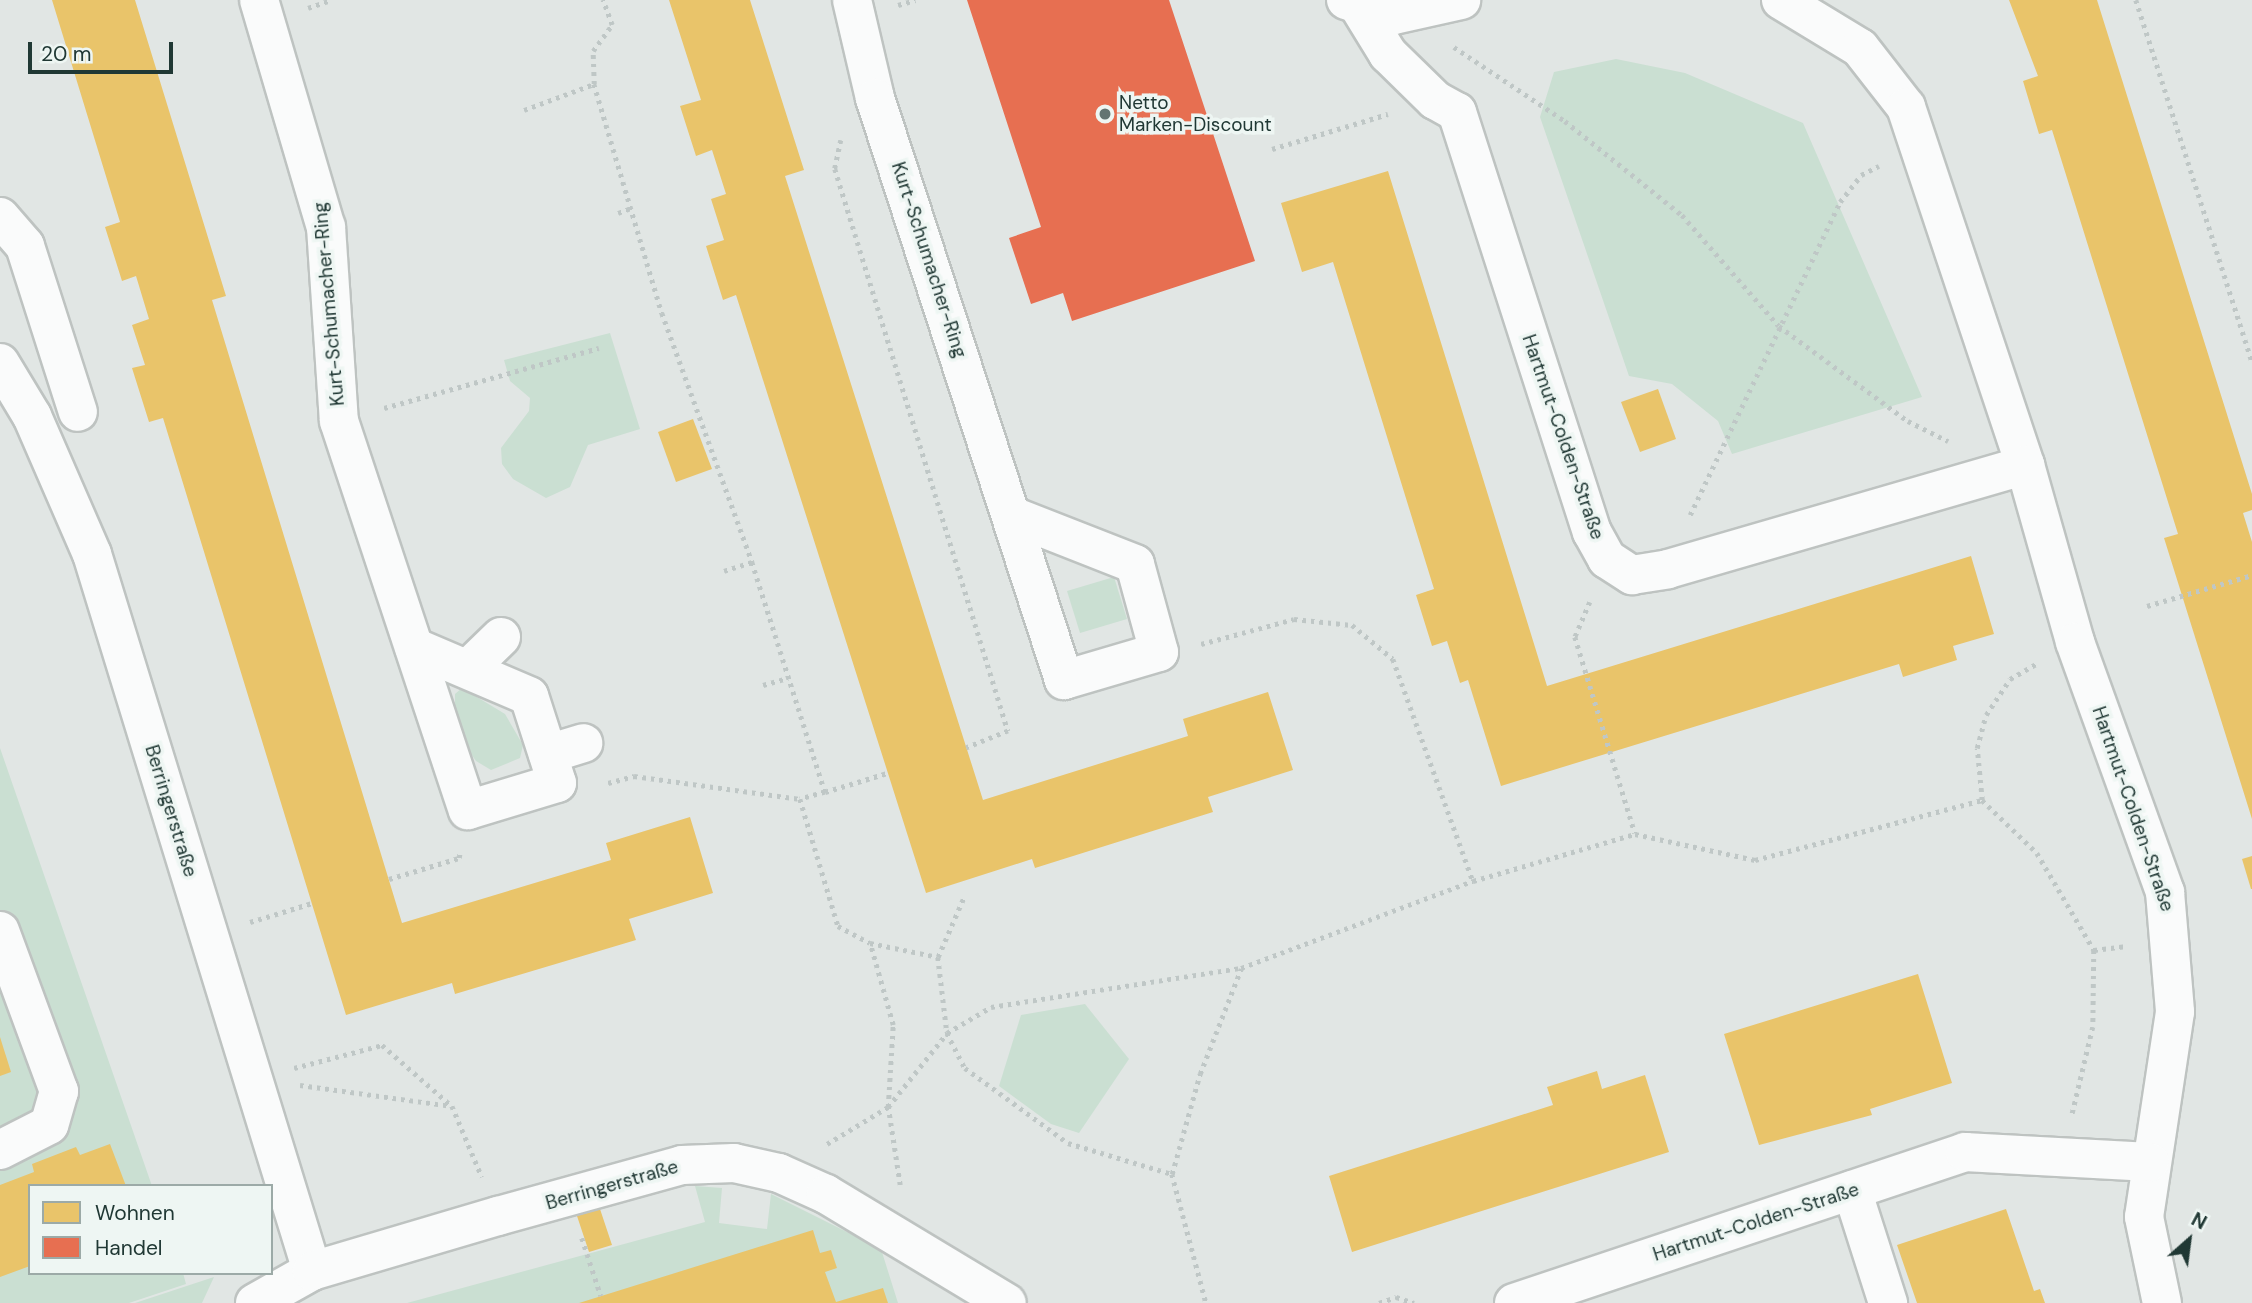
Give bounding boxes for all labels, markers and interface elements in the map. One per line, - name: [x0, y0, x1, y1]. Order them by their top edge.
- scale bar: [32, 28, 177, 72]
- text: 20 m: [41, 40, 92, 68]
- place label: Netto Marken-Discount: [1119, 92, 1272, 136]
- marker: Netto Marken-Discount: [1097, 106, 1113, 122]
- street label: Kurt-Schumacher-Ring: [887, 159, 971, 361]
- street label: Kurt-Schumacher-Ring: [309, 201, 349, 407]
- street label: Hartmut-Colden-Straße: [1517, 332, 1609, 542]
- street label: Hartmut-Colden-Straße: [2087, 704, 2179, 914]
- street label: Berringerstraße: [140, 742, 202, 880]
- street label: Berringerstraße: [543, 1155, 681, 1215]
- street label: Hartmut-Colden-Straße: [1650, 1178, 1862, 1266]
- legend: [28, 1184, 273, 1275]
- text: Wohnen: [95, 1199, 175, 1227]
- north arrow: [2154, 1205, 2224, 1275]
- text: N: [2187, 1207, 2211, 1235]
- text: Handel: [95, 1234, 163, 1262]

